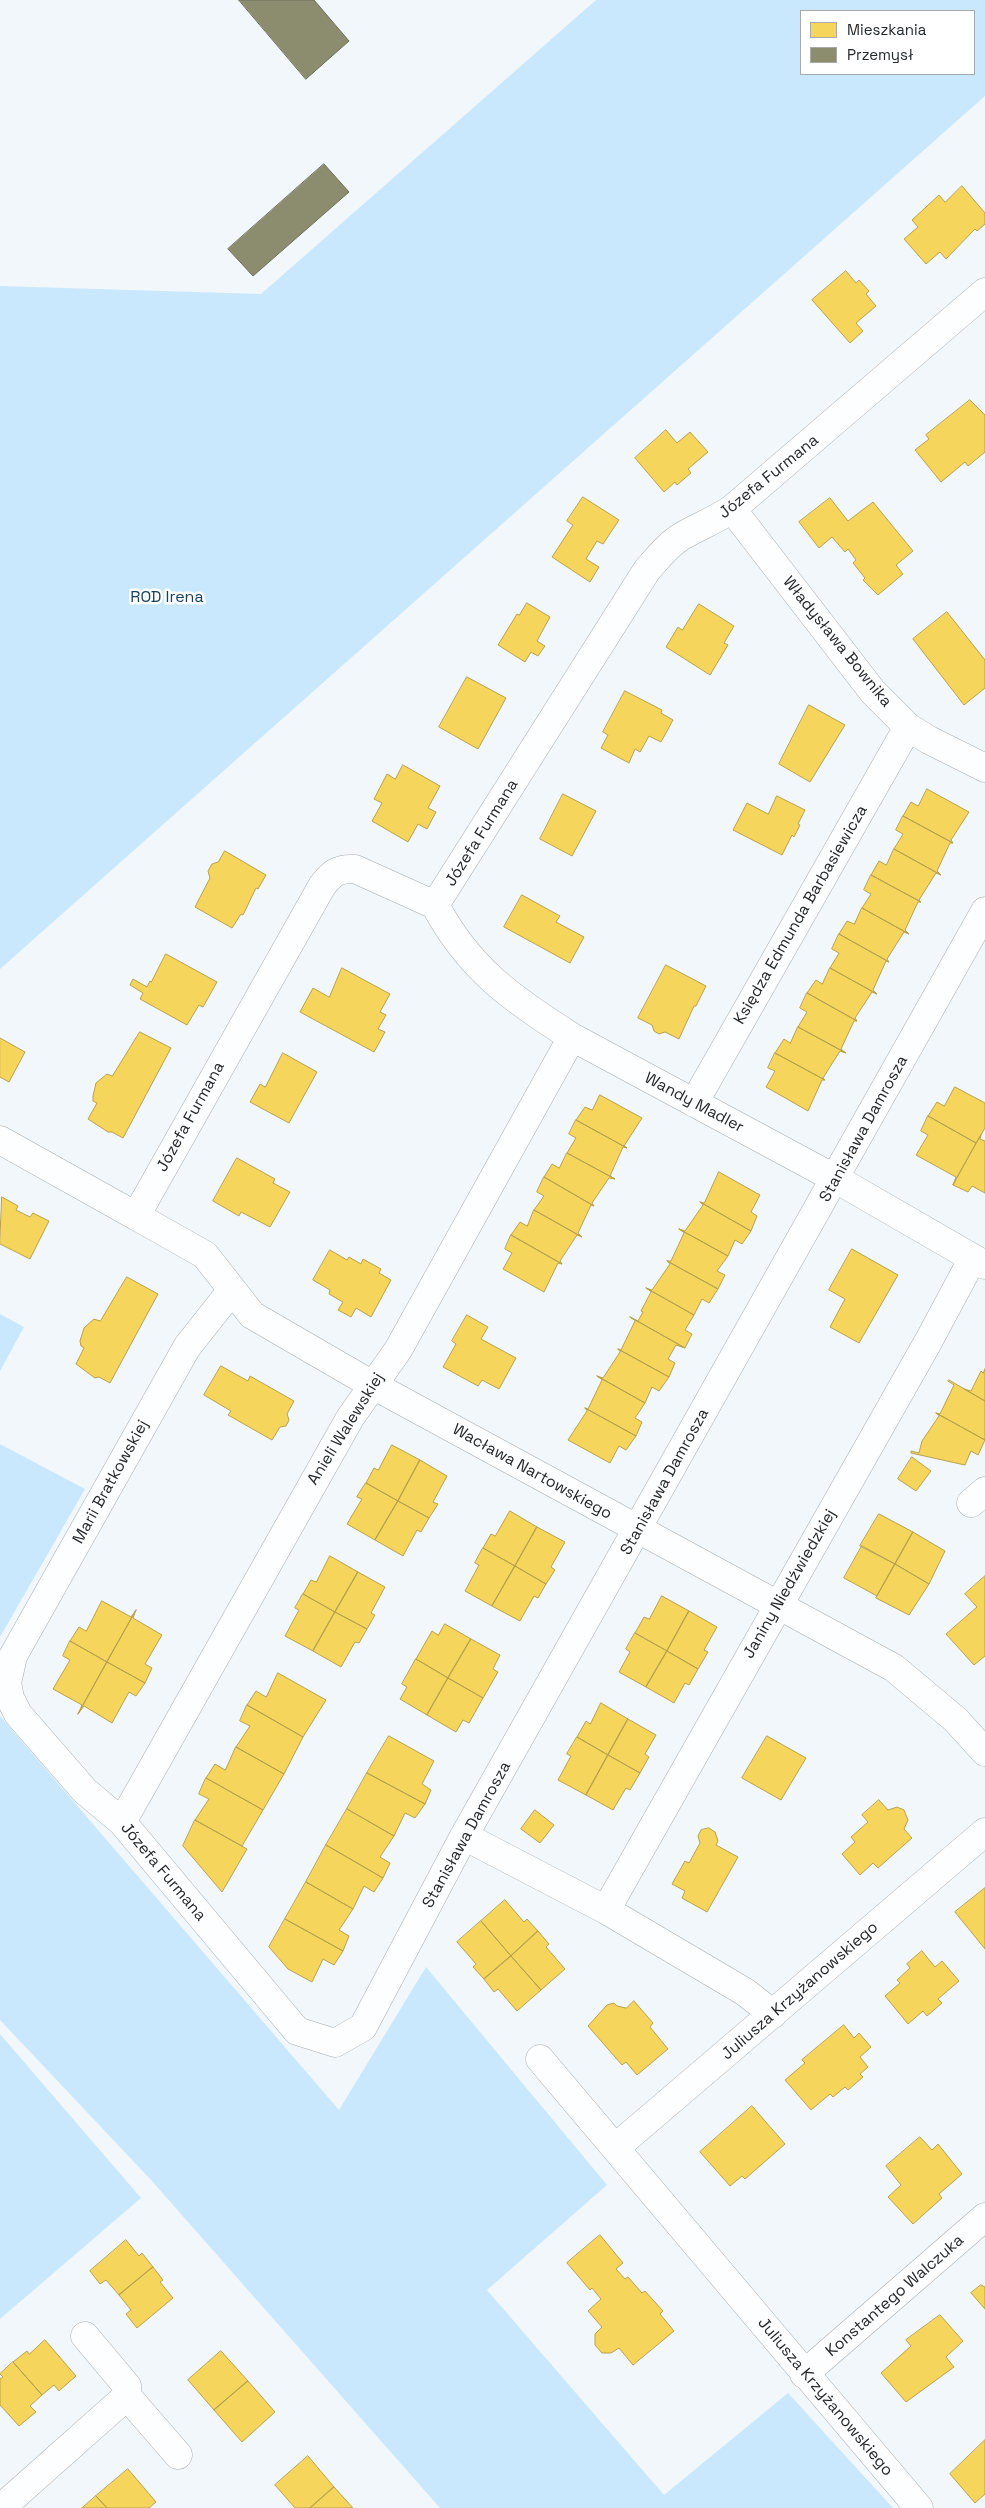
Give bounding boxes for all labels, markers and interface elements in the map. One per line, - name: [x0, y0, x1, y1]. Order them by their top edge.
- legend: [800, 10, 975, 75]
- text: Mieszkania: [847, 20, 926, 39]
- text: Przemysł: [847, 45, 913, 64]
- street label: Józefa Furmana: [715, 431, 823, 523]
- street label: Władysława Bownika: [778, 573, 896, 711]
- park label: ROD Irena: [130, 588, 204, 608]
- street label: Józefa Furmana: [441, 776, 523, 890]
- street label: Księdza Edmunda Barbasiewicza: [730, 802, 872, 1028]
- street label: Stanisława Damrosza: [816, 1052, 912, 1206]
- street label: Józefa Furmana: [153, 1059, 229, 1175]
- street label: Wandy Madler: [641, 1069, 747, 1137]
- street label: Anieli Walewskiej: [304, 1369, 388, 1489]
- street label: Stanisława Damrosza: [617, 1405, 713, 1559]
- street label: Marii Bratkowskiej: [69, 1417, 153, 1547]
- street label: Wacława Nartowskiego: [449, 1420, 615, 1524]
- street label: Janiny Niedźwiedzkiej: [739, 1506, 841, 1662]
- street label: Stanisława Damrosza: [419, 1758, 515, 1912]
- street label: Józefa Furmana: [116, 1819, 210, 1925]
- street label: Juliusza Krzyżanowskiego: [718, 1918, 882, 2064]
- street label: Konstantego Walczuka: [822, 2231, 968, 2361]
- street label: Juliusza Krzyżanowskiego: [753, 2314, 897, 2480]

